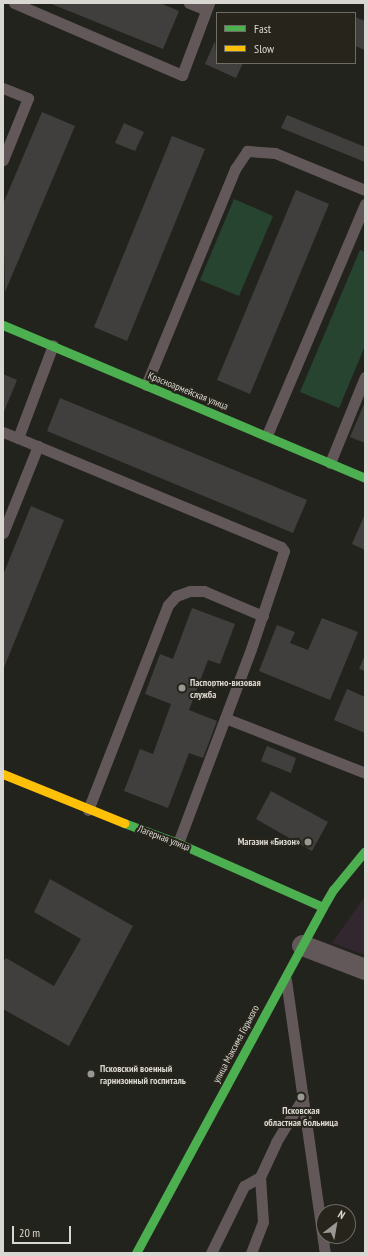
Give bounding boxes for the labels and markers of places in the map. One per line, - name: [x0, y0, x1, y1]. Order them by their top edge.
- place label: Паспортно-визовая служба: [190, 676, 261, 700]
- marker: Паспортно-визовая служба: [177, 683, 187, 693]
- place label: Магазин «Бизон»: [238, 836, 300, 848]
- marker: Магазин «Бизон»: [303, 837, 313, 847]
- place label: Псковский военный гарнизонный госпиталь: [100, 1062, 186, 1086]
- marker: Псковский военный гарнизонный госпиталь: [85, 1068, 97, 1080]
- marker: Псковская областная больница: [295, 1091, 307, 1103]
- place label: Псковская областная больница: [264, 1104, 338, 1128]

